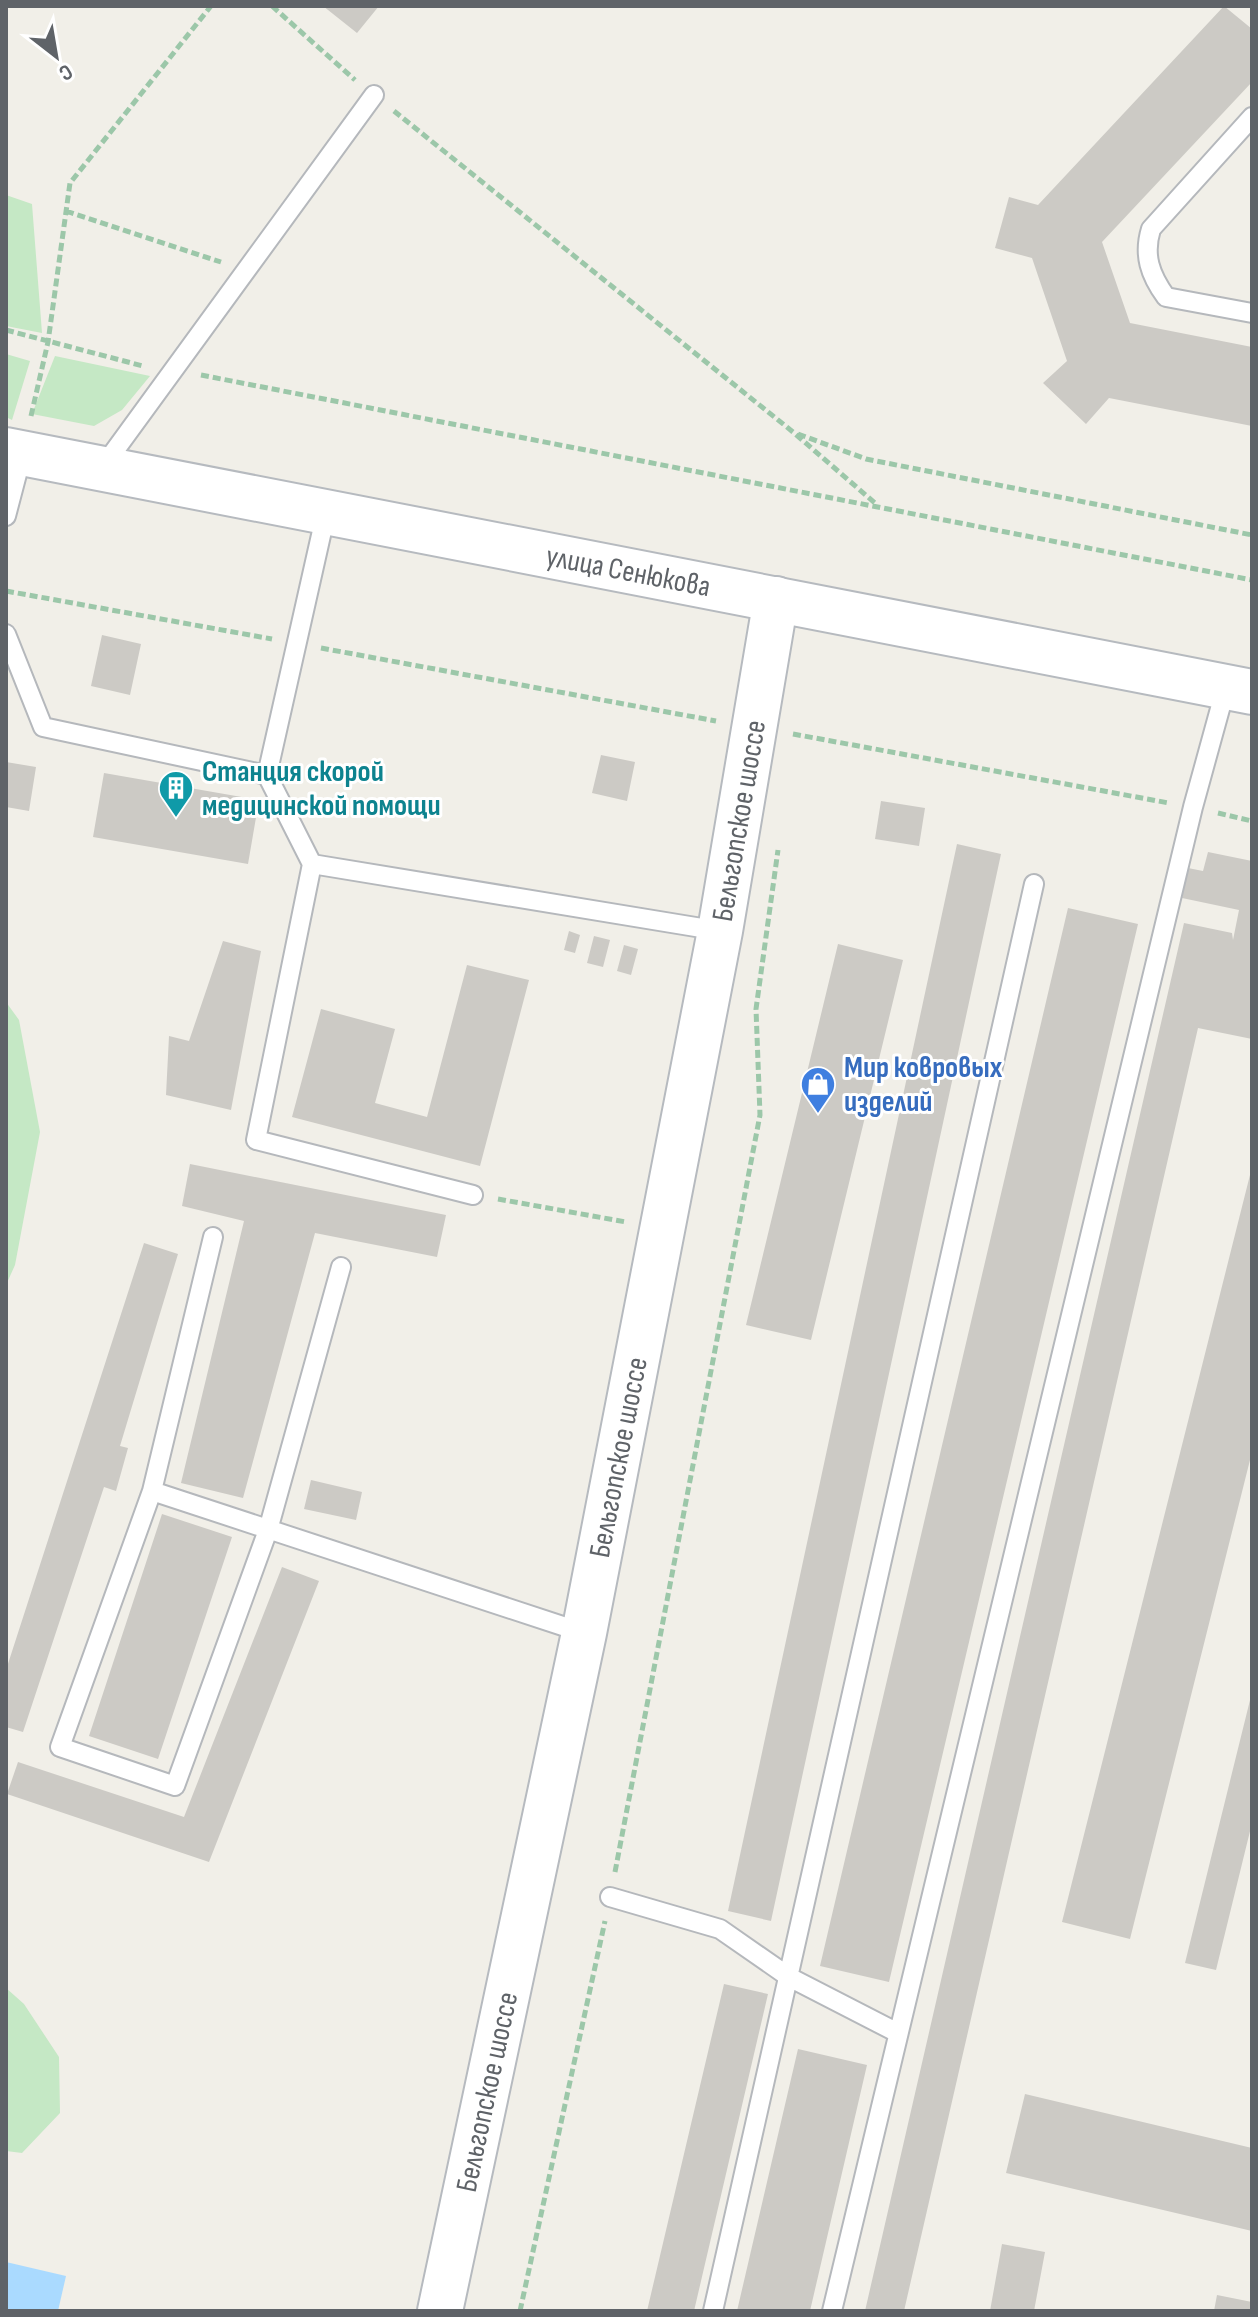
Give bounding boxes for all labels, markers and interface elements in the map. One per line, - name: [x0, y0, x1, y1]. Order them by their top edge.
- north arrow: [16, 16, 96, 96]
- text: С: [54, 57, 77, 86]
- street label: улица Сенюкова: [543, 538, 713, 605]
- street label: Бельгопское шоссе: [705, 718, 774, 924]
- place label: Станция скорой медицинской помощи: [202, 754, 441, 824]
- building icon: Станция скорой медицинской помощи: [157, 769, 195, 819]
- place label: Мир ковровых изделий: [844, 1050, 1003, 1120]
- shop icon: Мир ковровых изделий: [799, 1065, 837, 1115]
- street label: Бельгопское шоссе: [582, 1354, 656, 1561]
- street label: Бельгопское шоссе: [449, 1989, 526, 2195]

